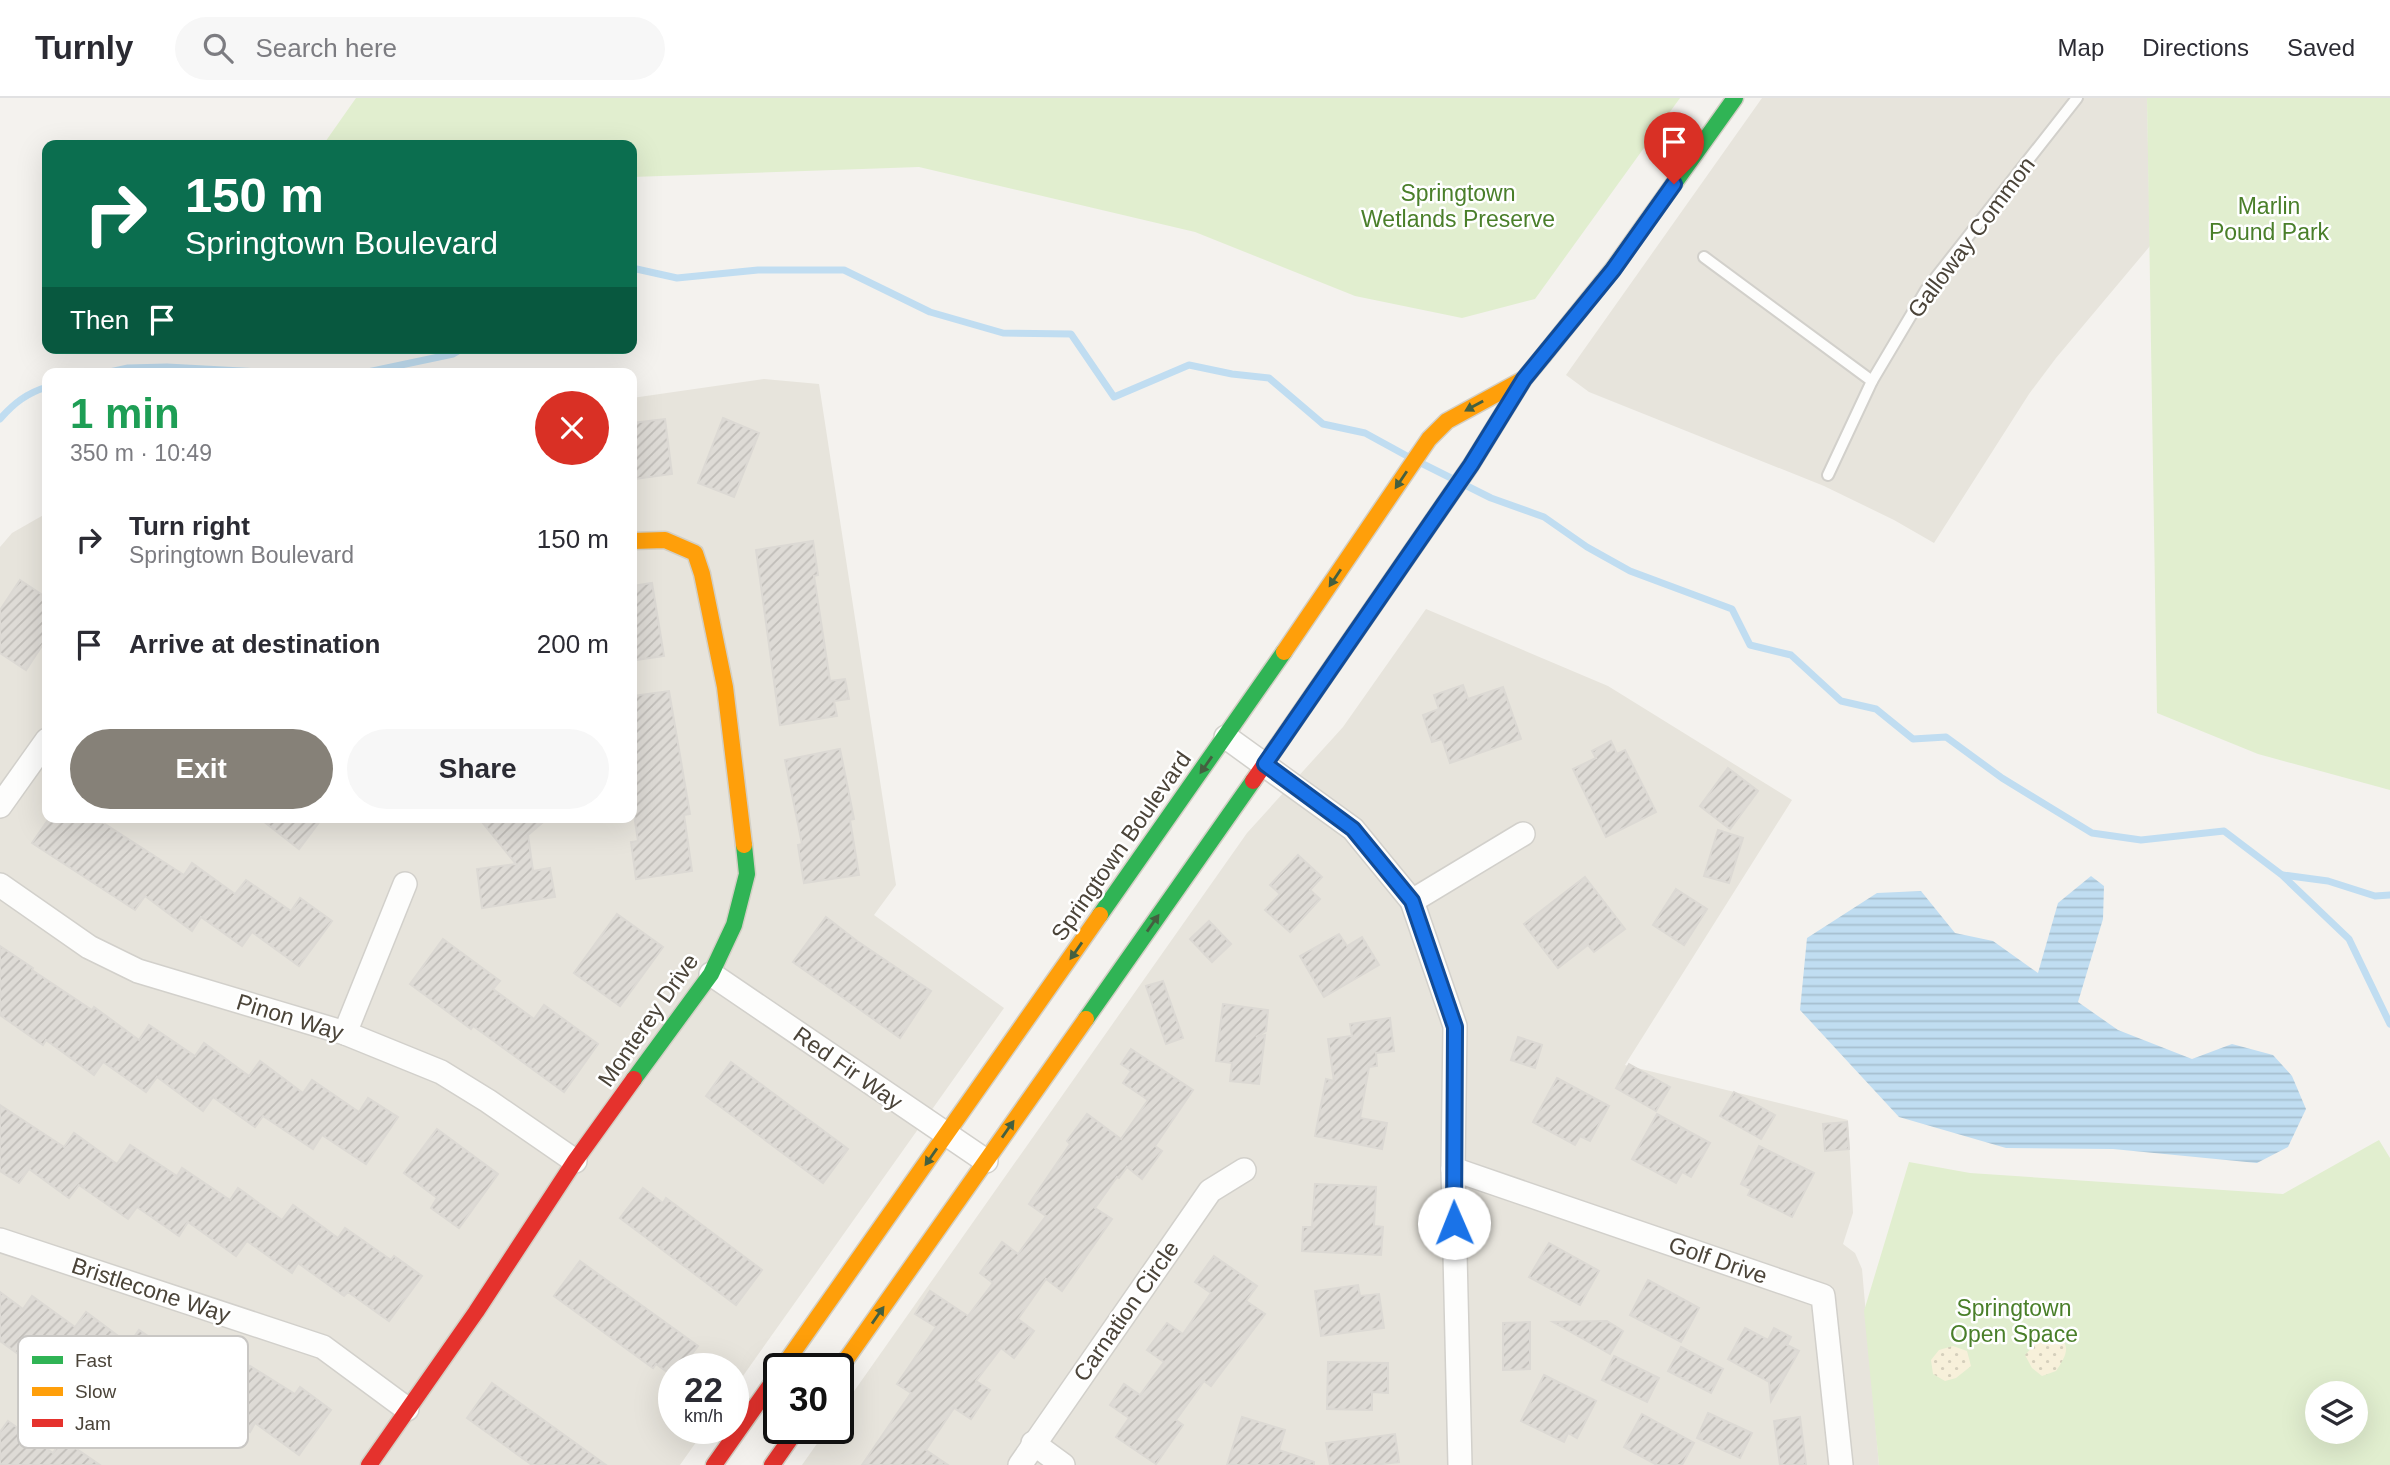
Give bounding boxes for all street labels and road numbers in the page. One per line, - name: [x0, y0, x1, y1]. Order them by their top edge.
- street label: Galloway Common: [1902, 152, 2040, 322]
- street label: Springtown Boulevard: [1046, 746, 1196, 946]
- street label: Monterey Drive: [593, 949, 703, 1091]
- street label: Pinon Way: [233, 988, 347, 1046]
- street label: Red Fir Way: [789, 1021, 908, 1115]
- street label: Golf Drive: [1665, 1231, 1771, 1289]
- street label: Carnation Circle: [1068, 1236, 1184, 1386]
- street label: Bristlecone Way: [68, 1252, 234, 1328]

